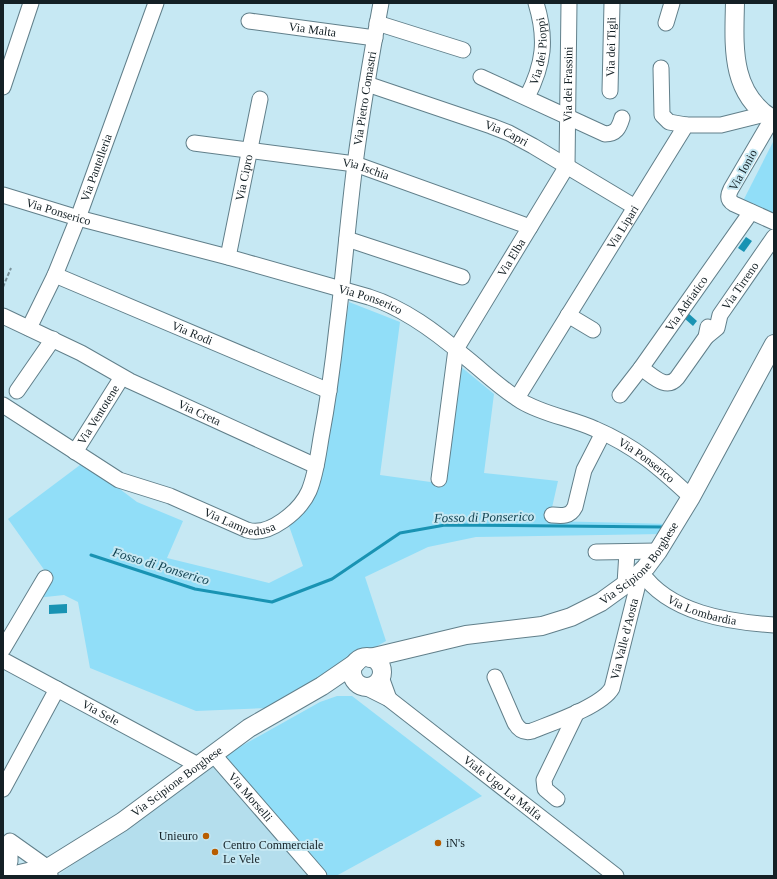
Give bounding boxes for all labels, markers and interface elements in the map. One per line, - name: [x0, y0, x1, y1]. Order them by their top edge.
- street label: Via dei Pioppi: [526, 16, 550, 87]
- street label: Via dei Tigli: [603, 16, 619, 77]
- street label: Via Malta: [288, 19, 338, 40]
- street label: Via dei Frassini: [561, 46, 575, 122]
- street label: Via Pietro Comastri: [351, 49, 379, 147]
- street label: Via Capri: [483, 117, 531, 149]
- street label: Via Pantelleria: [78, 131, 115, 203]
- street label: Via Ionio: [726, 147, 760, 193]
- street label: Via Cipro: [233, 153, 256, 202]
- street label: Via Ischia: [342, 155, 392, 183]
- street label: Via Ponserico: [24, 195, 92, 228]
- street label: Via Lipari: [604, 202, 642, 252]
- street label: Via Elba: [495, 236, 529, 279]
- street label: Via Tirreno: [719, 259, 762, 312]
- street label: Via Adriatico: [662, 273, 711, 334]
- street label: Via Ponserico: [337, 282, 405, 317]
- street label: Via Rodi: [170, 318, 215, 348]
- street label: Via Ventotene: [75, 382, 122, 447]
- street label: Via Creta: [176, 397, 224, 429]
- street label: Via Ponserico: [616, 435, 678, 486]
- street label: Via Lampedusa: [202, 505, 278, 538]
- water label: Fosso di Ponserico: [433, 509, 535, 525]
- street label: Via Scipione Borghese: [597, 520, 681, 608]
- water label: Fosso di Ponserico: [110, 544, 212, 588]
- street label: Via Lombardia: [665, 592, 738, 628]
- street label: Via Valle d'Aosta: [607, 596, 641, 681]
- street label: Via Sele: [80, 697, 122, 728]
- street label: Via Scipione Borghese: [129, 743, 225, 820]
- street label: Viale Ugo La Malfa: [460, 753, 546, 823]
- street label: Via Morselli: [225, 770, 276, 825]
- place label: Unieuro: [159, 829, 198, 843]
- marker: Unieuro: [201, 831, 211, 841]
- place label: iN's: [446, 836, 465, 850]
- place label: Centro Commerciale Le Vele: [223, 838, 323, 866]
- marker: iN's: [433, 838, 443, 848]
- marker: Centro Commerciale Le Vele: [210, 847, 220, 857]

